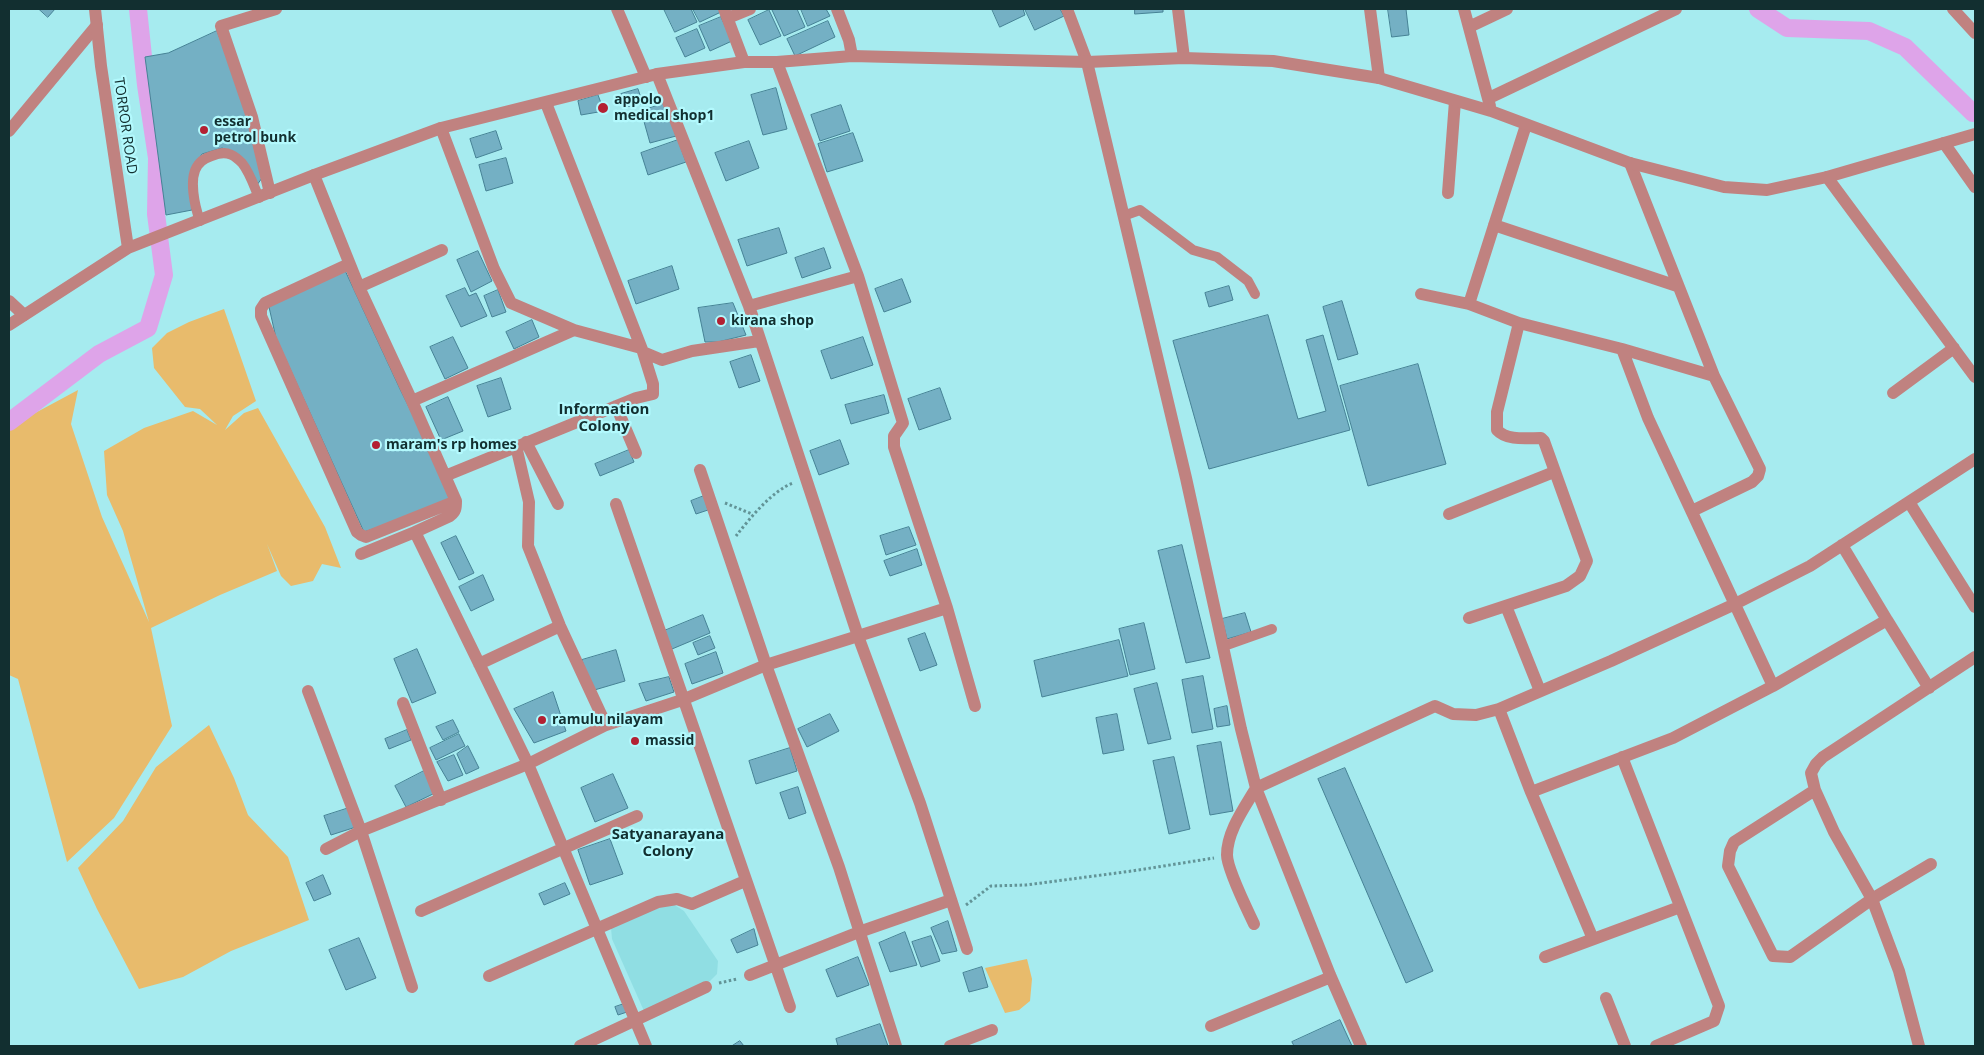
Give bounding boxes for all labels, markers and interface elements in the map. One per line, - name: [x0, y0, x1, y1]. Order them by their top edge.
- street label: TORROR ROAD: [110, 77, 140, 175]
- place label: appolo medical shop1: [614, 92, 714, 124]
- marker: appolo medical shop1: [596, 101, 610, 115]
- place label: essar petrol bunk: [214, 114, 296, 146]
- marker: essar petrol bunk: [198, 124, 210, 136]
- place label: kirana shop: [731, 313, 814, 329]
- marker: kirana shop: [715, 315, 727, 327]
- district label: Information Colony: [559, 401, 649, 436]
- place label: maram's rp homes: [386, 437, 517, 453]
- marker: maram's rp homes: [370, 439, 382, 451]
- place label: ramulu nilayam: [552, 712, 663, 728]
- marker: ramulu nilayam: [536, 714, 548, 726]
- place label: massid: [645, 733, 694, 749]
- marker: massid: [629, 735, 641, 747]
- district label: Satyanarayana Colony: [612, 826, 724, 861]

